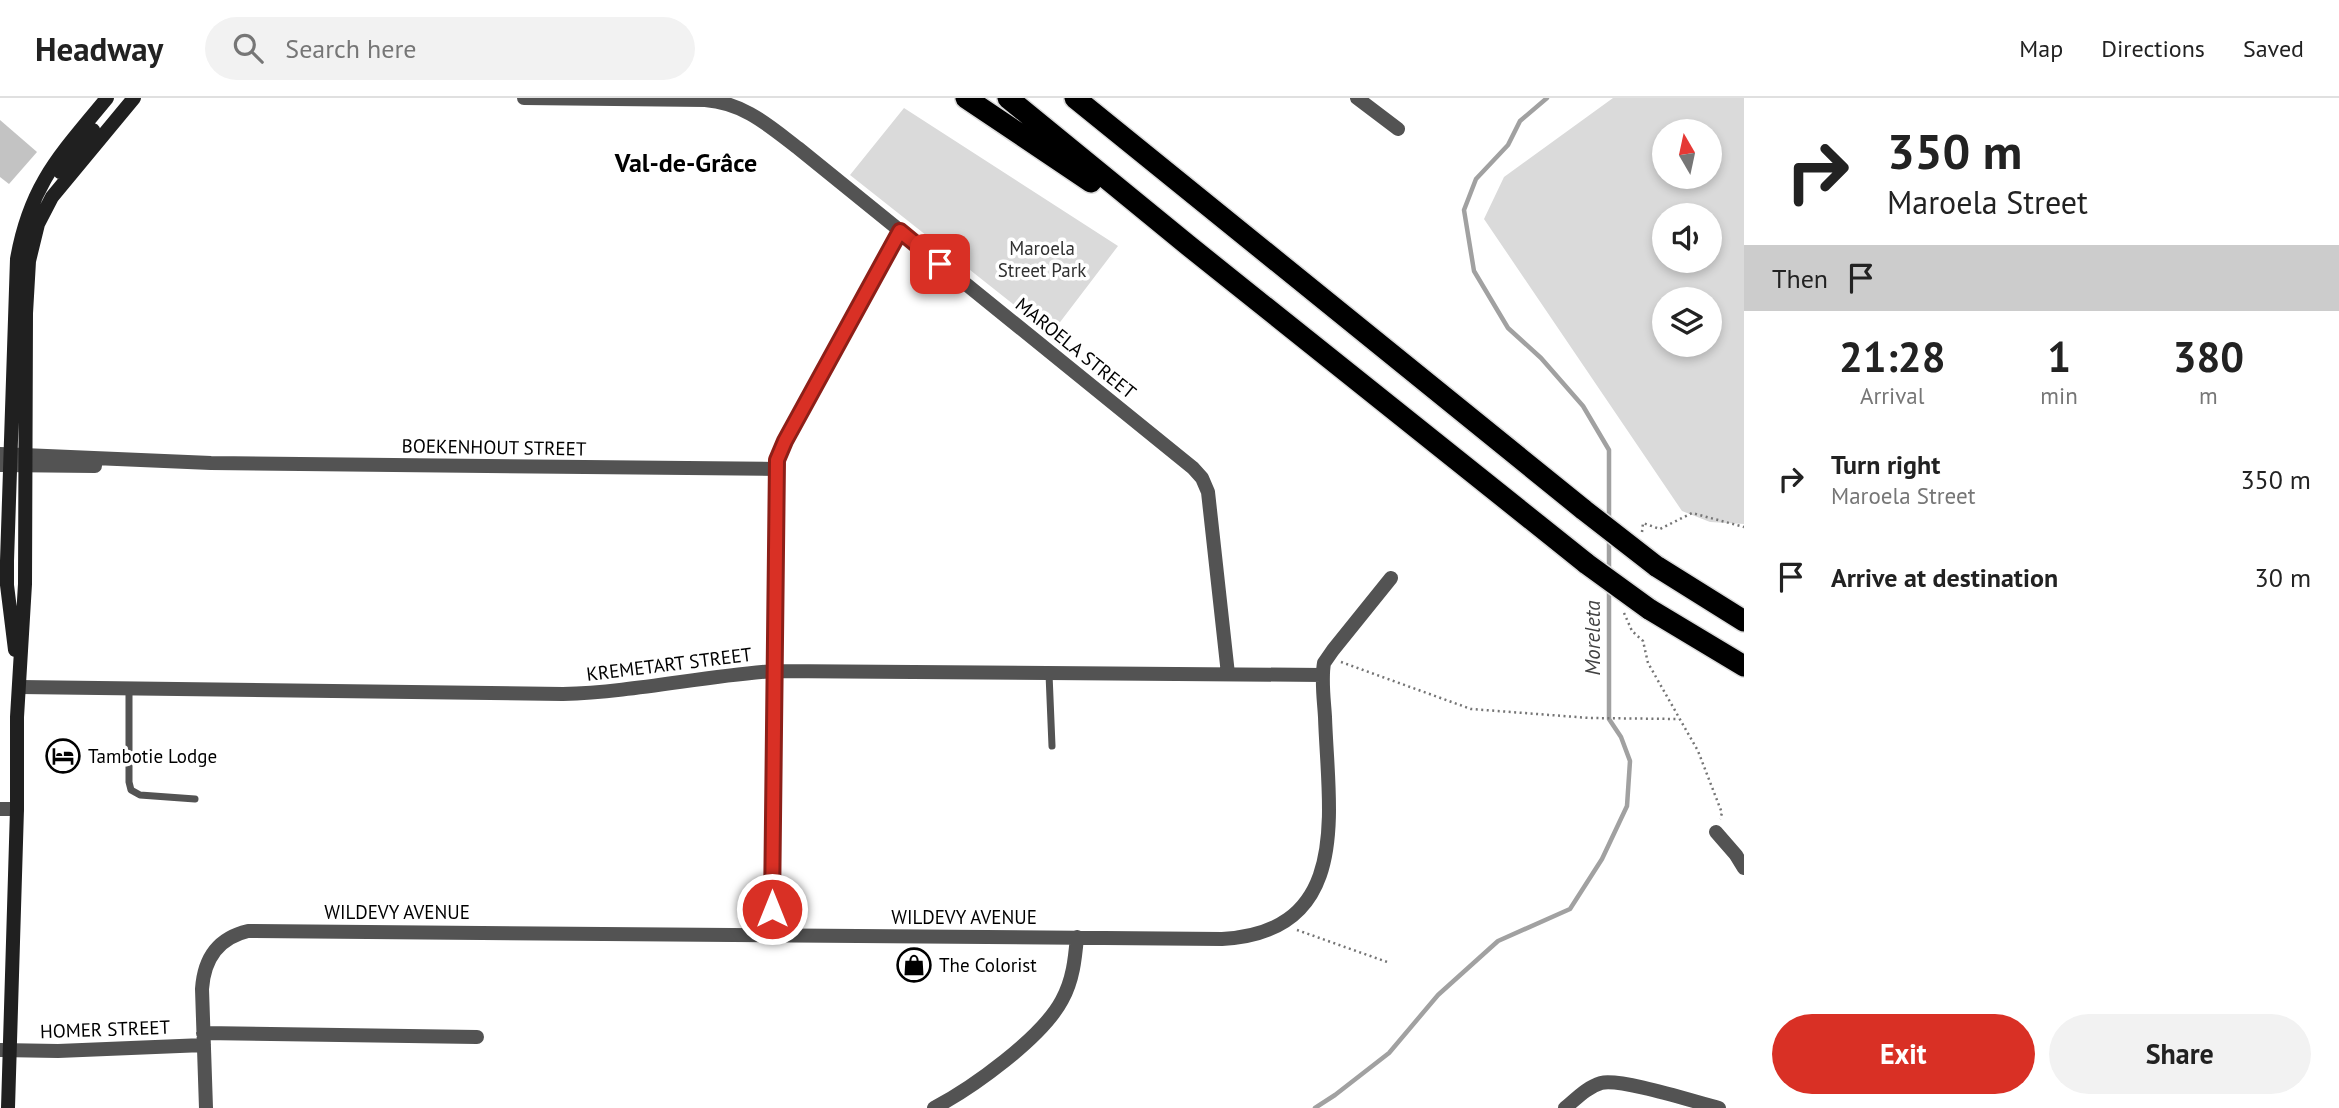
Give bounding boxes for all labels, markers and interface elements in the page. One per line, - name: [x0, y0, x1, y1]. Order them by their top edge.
- search box: [205, 17, 695, 80]
- text: Headway: [35, 27, 163, 70]
- icon: search: [229, 29, 267, 67]
- text: Search here: [285, 32, 416, 65]
- text: Map: [2019, 33, 2063, 64]
- text: Directions: [2101, 33, 2205, 64]
- text: Saved: [2243, 33, 2304, 64]
- north arrow: [1652, 119, 1722, 189]
- map controls: [1652, 119, 1722, 357]
- text: 350 m: [1887, 119, 2022, 183]
- icon: right: [1772, 126, 1863, 217]
- district label: Val-de-Grâce: [614, 146, 757, 179]
- text: Maroela Street: [1887, 181, 2088, 223]
- button: sound: [1652, 203, 1722, 273]
- pin: [910, 234, 970, 294]
- park label: Maroela Street Park: [998, 236, 1086, 282]
- icon: arrive: [921, 245, 959, 283]
- icon: arrive: [1842, 259, 1880, 297]
- text: Then: [1772, 262, 1828, 295]
- button: layers: [1652, 287, 1722, 357]
- street label: MAROELA STREET: [1011, 292, 1141, 404]
- text: 21:28: [1839, 329, 1945, 384]
- text: 1: [2047, 329, 2071, 384]
- text: 380: [2173, 329, 2244, 384]
- text: Arrival: [1860, 381, 1924, 410]
- text: min: [2040, 381, 2078, 410]
- text: m: [2199, 381, 2218, 410]
- street label: BOEKENHOUT STREET: [401, 433, 587, 461]
- text: Turn right: [1831, 448, 1940, 481]
- icon: right: [1772, 460, 1810, 498]
- text: 350 m: [2240, 463, 2311, 496]
- text: Maroela Street: [1831, 481, 1975, 510]
- icon: arrive: [1772, 558, 1810, 596]
- text: Arrive at destination: [1831, 561, 2058, 594]
- text: 30 m: [2255, 561, 2311, 594]
- water label: Moreleta: [1579, 600, 1606, 676]
- street label: KREMETART STREET: [585, 642, 754, 686]
- hotel icon: Tambotie Lodge: [44, 737, 82, 775]
- place label: Tambotie Lodge: [88, 744, 217, 768]
- position arrow: [735, 872, 809, 946]
- street label: WILDEVY AVENUE: [324, 900, 470, 924]
- street label: WILDEVY AVENUE: [891, 905, 1037, 929]
- shop icon: The Colorist: [895, 946, 933, 984]
- place label: The Colorist: [939, 953, 1037, 977]
- button: Exit: [1772, 1014, 2035, 1094]
- button: Share: [2049, 1014, 2311, 1094]
- street label: HOMER STREET: [40, 1015, 171, 1043]

